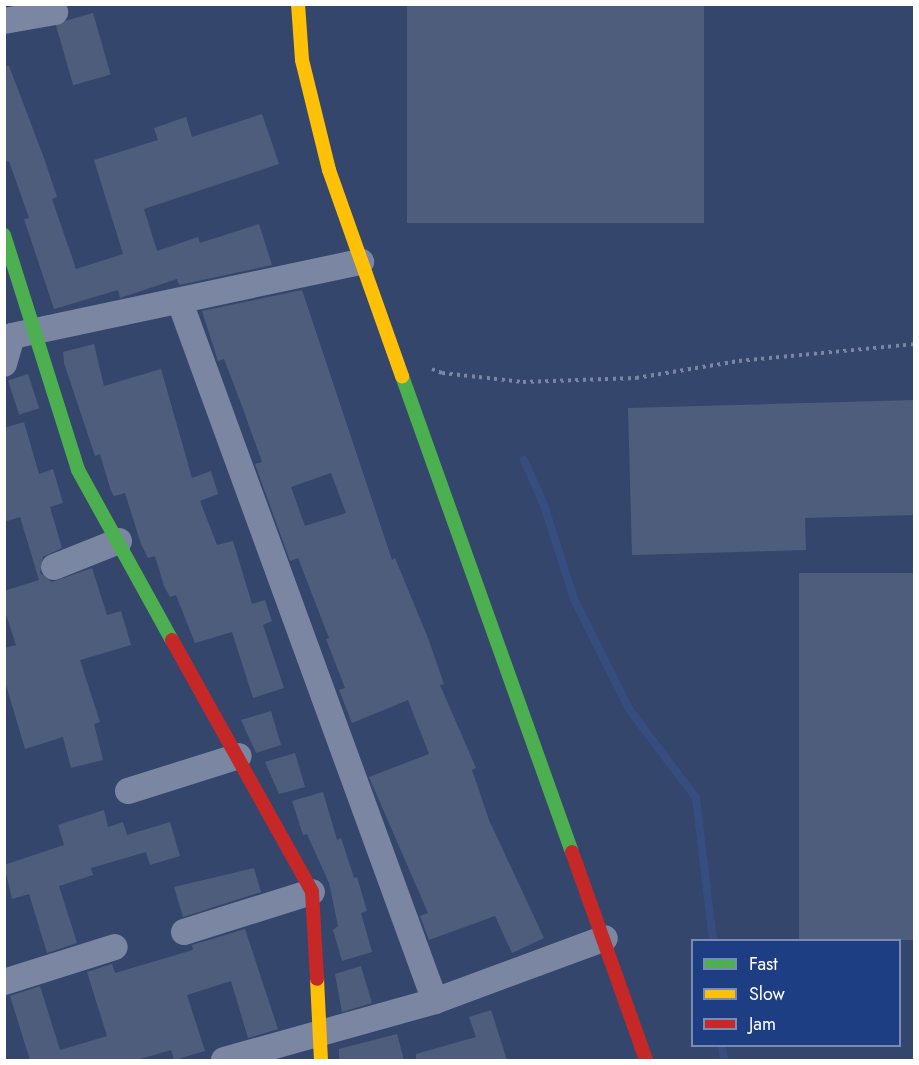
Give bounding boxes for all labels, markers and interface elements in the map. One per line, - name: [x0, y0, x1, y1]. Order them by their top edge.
- legend: [691, 939, 901, 1047]
- text: Fast: [749, 951, 778, 977]
- text: Slow: [749, 981, 785, 1007]
- text: Jam: [749, 1011, 776, 1037]

